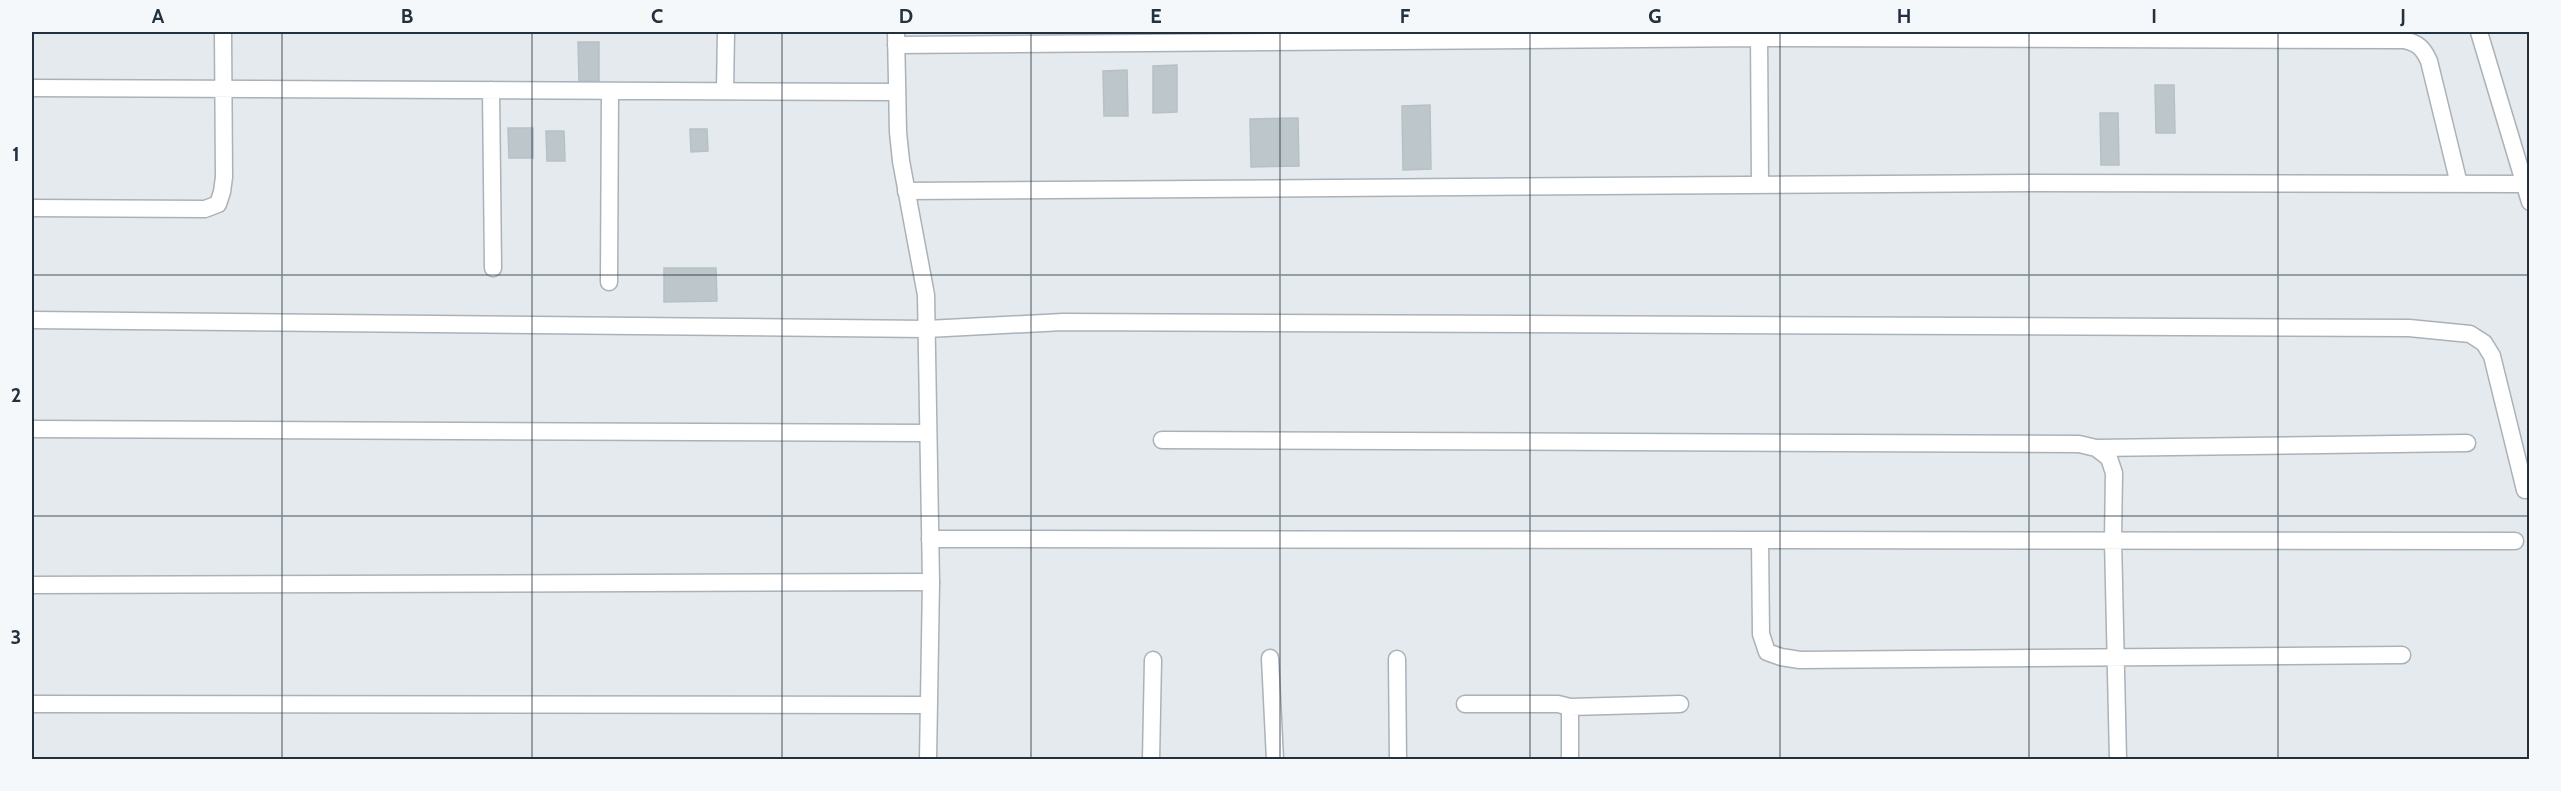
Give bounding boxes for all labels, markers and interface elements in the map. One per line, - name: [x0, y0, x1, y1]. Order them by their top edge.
- text: A: [152, 4, 165, 28]
- text: B: [401, 4, 413, 28]
- text: C: [651, 4, 663, 28]
- text: D: [899, 4, 913, 28]
- text: E: [1150, 4, 1162, 28]
- text: F: [1400, 4, 1411, 28]
- text: G: [1648, 4, 1662, 28]
- text: H: [1897, 4, 1911, 28]
- text: I: [2151, 4, 2157, 28]
- text: J: [2399, 4, 2406, 28]
- text: 1: [12, 142, 20, 166]
- text: 2: [11, 383, 21, 407]
- text: 3: [11, 625, 21, 649]

